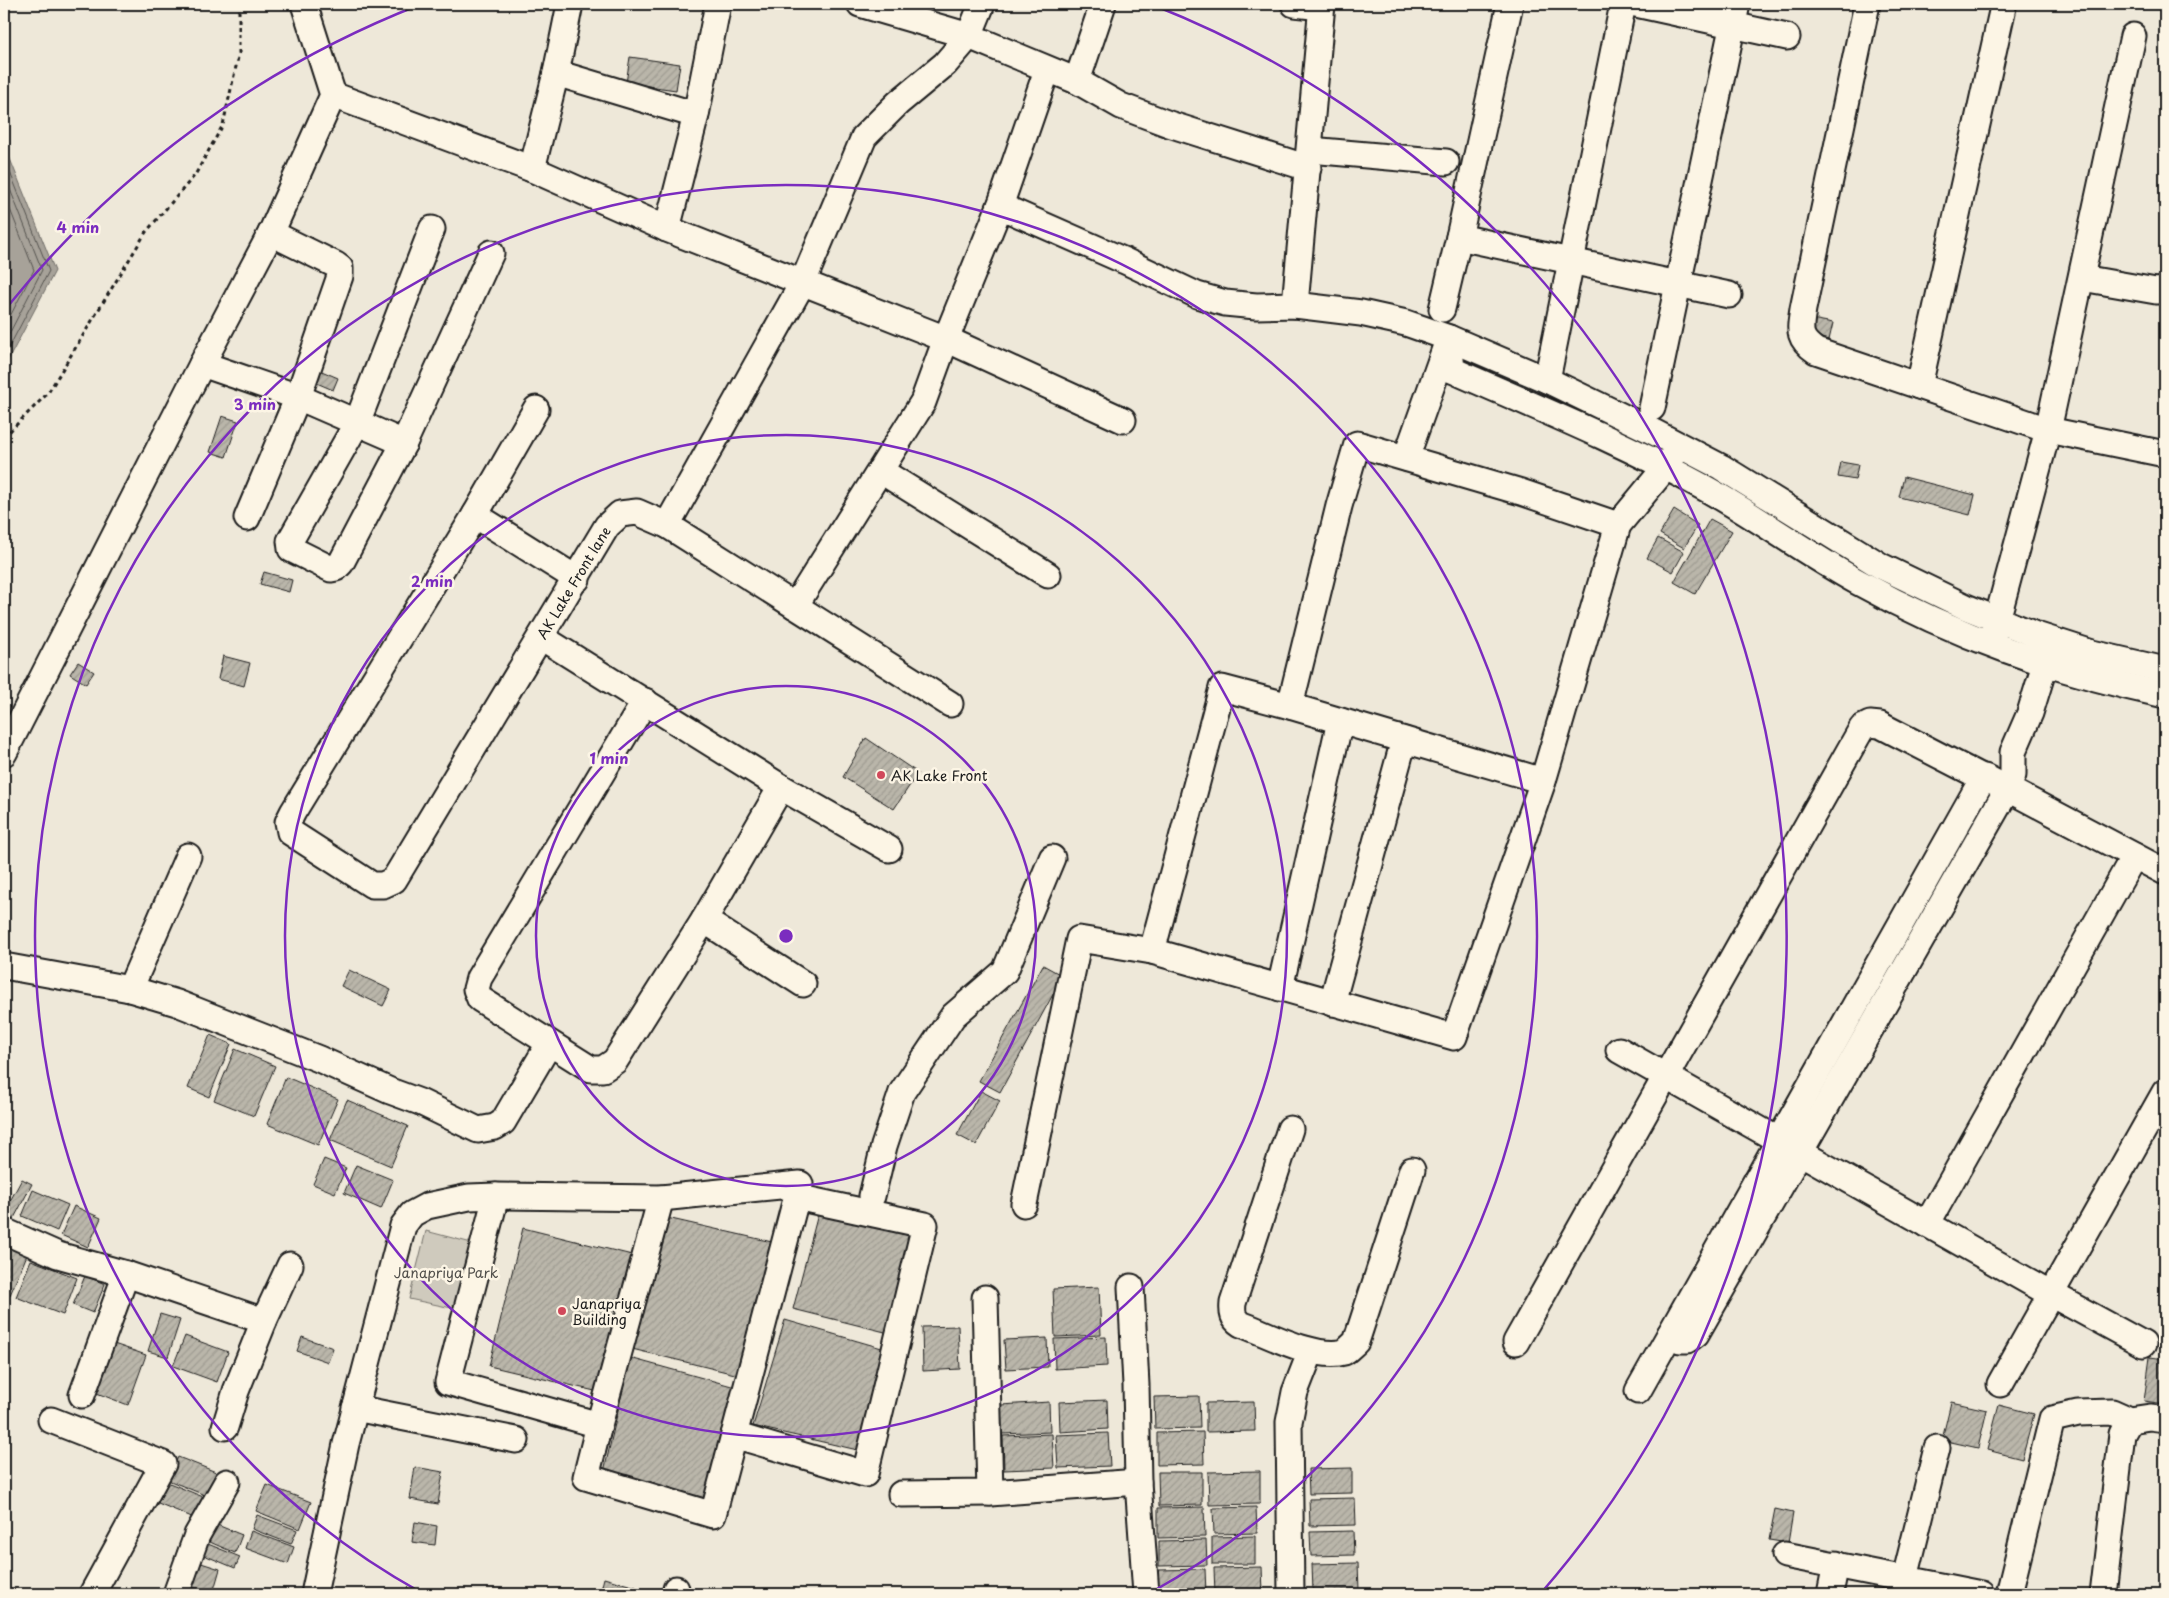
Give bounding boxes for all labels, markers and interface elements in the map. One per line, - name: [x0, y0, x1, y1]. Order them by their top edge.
- text: 4 min: [57, 215, 99, 238]
- text: 3 min: [234, 392, 276, 415]
- street label: AK Lake Front lane: [531, 522, 615, 643]
- text: 2 min: [411, 569, 453, 592]
- text: 1 min: [590, 746, 628, 769]
- place label: AK Lake Front: [891, 765, 988, 786]
- marker: AK Lake Front: [875, 769, 887, 781]
- centre of rings: [777, 927, 795, 945]
- park label: Janapriya Park: [394, 1262, 499, 1283]
- place label: Janapriya Building: [572, 1293, 641, 1330]
- marker: Janapriya Building: [556, 1305, 568, 1317]

